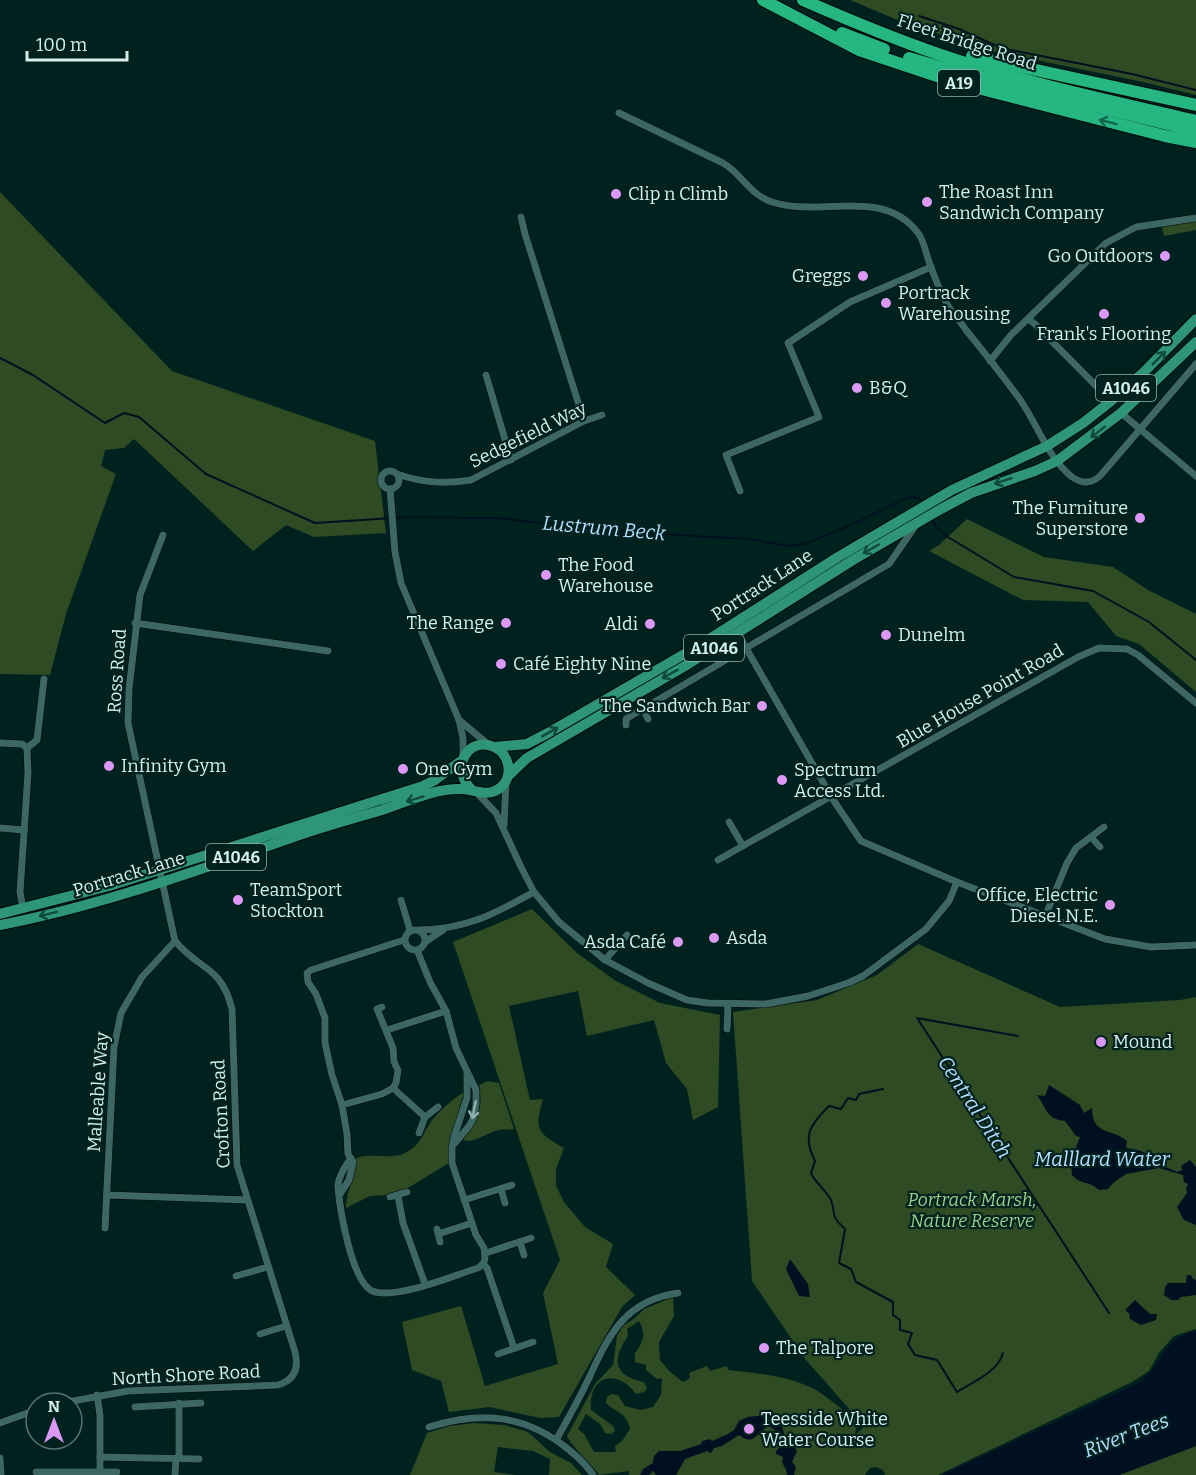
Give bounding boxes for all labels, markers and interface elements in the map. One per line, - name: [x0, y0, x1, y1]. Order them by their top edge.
- street label: Fleet Bridge Road: [894, 9, 1040, 75]
- scale bar: [27, 24, 128, 62]
- text: 100 m: [36, 34, 87, 56]
- road number: A19: [938, 70, 980, 96]
- one-way arrow: [1099, 116, 1118, 128]
- place label: The Roast Inn Sandwich Company: [939, 181, 1104, 224]
- place label: Clip n Climb: [628, 183, 728, 205]
- marker: Clip n Climb: [609, 187, 623, 201]
- marker: The Roast Inn Sandwich Company: [920, 195, 934, 209]
- place label: Go Outdoors: [1047, 245, 1153, 267]
- marker: Go Outdoors: [1158, 249, 1172, 263]
- place label: Greggs: [792, 265, 851, 287]
- marker: Greggs: [856, 269, 870, 283]
- place label: Portrack Warehousing: [898, 282, 1010, 325]
- marker: Portrack Warehousing: [879, 296, 893, 310]
- marker: Frank's Flooring: [1097, 307, 1111, 321]
- place label: Frank's Flooring: [1037, 323, 1171, 345]
- one-way arrow: [1151, 350, 1166, 365]
- road number: A1046: [1096, 375, 1156, 401]
- place label: B&Q: [869, 377, 908, 399]
- marker: B&Q: [850, 381, 864, 395]
- street label: Sedgefield Way: [466, 397, 591, 473]
- one-way arrow: [1091, 425, 1107, 438]
- one-way arrow: [994, 477, 1013, 488]
- place label: The Furniture Superstore: [1012, 497, 1128, 540]
- water label: Lustrum Beck: [541, 511, 667, 545]
- marker: The Furniture Superstore: [1133, 511, 1147, 525]
- one-way arrow: [863, 543, 880, 555]
- street label: Portrack Lane: [707, 544, 817, 626]
- place label: The Food Warehouse: [558, 554, 653, 597]
- marker: The Food Warehouse: [539, 568, 553, 582]
- place label: The Range: [407, 612, 494, 634]
- place label: Aldi: [604, 613, 638, 635]
- marker: The Range: [499, 616, 513, 630]
- marker: Aldi: [643, 617, 657, 631]
- place label: Dunelm: [898, 624, 966, 646]
- street label: Ross Road: [103, 628, 131, 714]
- marker: Dunelm: [879, 628, 893, 642]
- road number: A1046: [684, 635, 744, 661]
- street label: Blue House Point Road: [893, 639, 1067, 753]
- place label: Café Eighty Nine: [513, 653, 651, 675]
- marker: Café Eighty Nine: [494, 657, 508, 671]
- one-way arrow: [662, 669, 679, 681]
- place label: The Sandwich Bar: [601, 695, 750, 717]
- marker: The Sandwich Bar: [755, 699, 769, 713]
- one-way arrow: [541, 726, 559, 737]
- place label: Infinity Gym: [121, 755, 226, 777]
- place label: One Gym: [415, 758, 493, 780]
- marker: Infinity Gym: [102, 759, 116, 773]
- place label: Spectrum Access Ltd.: [794, 759, 885, 802]
- marker: One Gym: [396, 762, 410, 776]
- marker: Spectrum Access Ltd.: [775, 773, 789, 787]
- one-way arrow: [406, 794, 425, 805]
- road number: A1046: [206, 844, 266, 870]
- street label: Portrack Lane: [70, 847, 188, 901]
- place label: TeamSport Stockton: [250, 879, 343, 922]
- place label: Office, Electric Diesel N.E.: [976, 884, 1098, 927]
- marker: TeamSport Stockton: [231, 893, 245, 907]
- marker: Office, Electric Diesel N.E.: [1103, 898, 1117, 912]
- one-way arrow: [39, 909, 58, 921]
- place label: Asda: [726, 927, 767, 949]
- place label: Asda Café: [584, 931, 666, 953]
- marker: Asda: [707, 931, 721, 945]
- marker: Asda Café: [671, 935, 685, 949]
- street label: Malleable Way: [83, 1031, 113, 1153]
- place label: Mound: [1113, 1031, 1173, 1053]
- marker: Mound: [1094, 1035, 1108, 1049]
- water label: Central Ditch: [933, 1051, 1017, 1163]
- street label: Crofton Road: [207, 1058, 235, 1169]
- one-way arrow: [468, 1100, 479, 1119]
- water label: Malllard Water: [1034, 1147, 1171, 1171]
- park label: Portrack Marsh, Nature Reserve: [908, 1189, 1036, 1232]
- place label: The Talpore: [776, 1337, 874, 1359]
- marker: The Talpore: [757, 1341, 771, 1355]
- street label: North Shore Road: [111, 1360, 261, 1390]
- north arrow: [24, 1391, 84, 1451]
- text: N: [48, 1397, 60, 1416]
- place label: Teesside White Water Course: [761, 1408, 888, 1451]
- water label: River Tees: [1080, 1408, 1172, 1462]
- marker: Teesside White Water Course: [742, 1422, 756, 1436]

